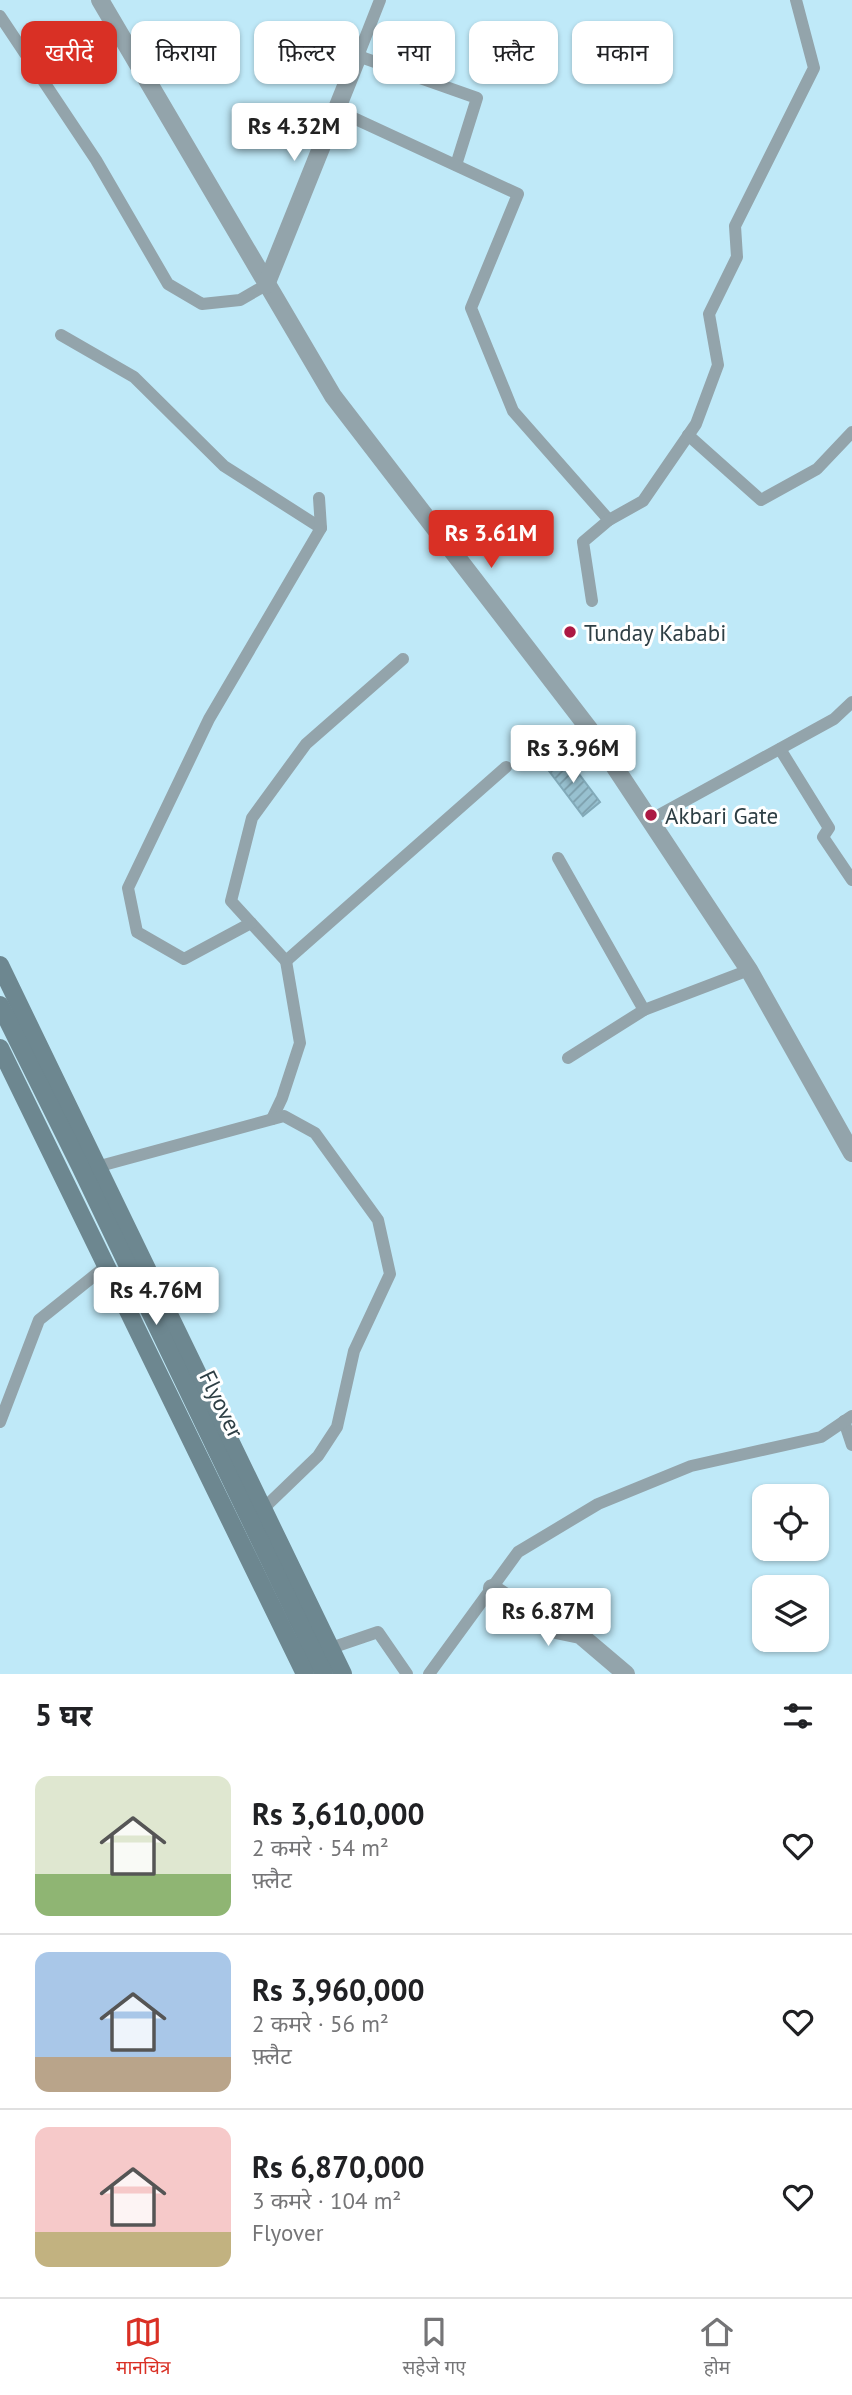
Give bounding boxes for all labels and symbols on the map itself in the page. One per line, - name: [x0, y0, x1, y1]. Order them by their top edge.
- pin: Rs 4.32M: [222, 104, 366, 163]
- pin: Rs 3.61M: [419, 510, 563, 570]
- place label: Tunday Kababi: [584, 618, 726, 647]
- marker: Tunday Kababi: [562, 624, 578, 640]
- pin: Rs 3.96M: [501, 726, 645, 785]
- place label: Akbari Gate: [665, 801, 778, 830]
- marker: Akbari Gate: [643, 807, 659, 823]
- pin: Rs 4.76M: [84, 1268, 228, 1327]
- street label: Flyover: [193, 1366, 251, 1443]
- pin: Rs 6.87M: [476, 1588, 620, 1648]

